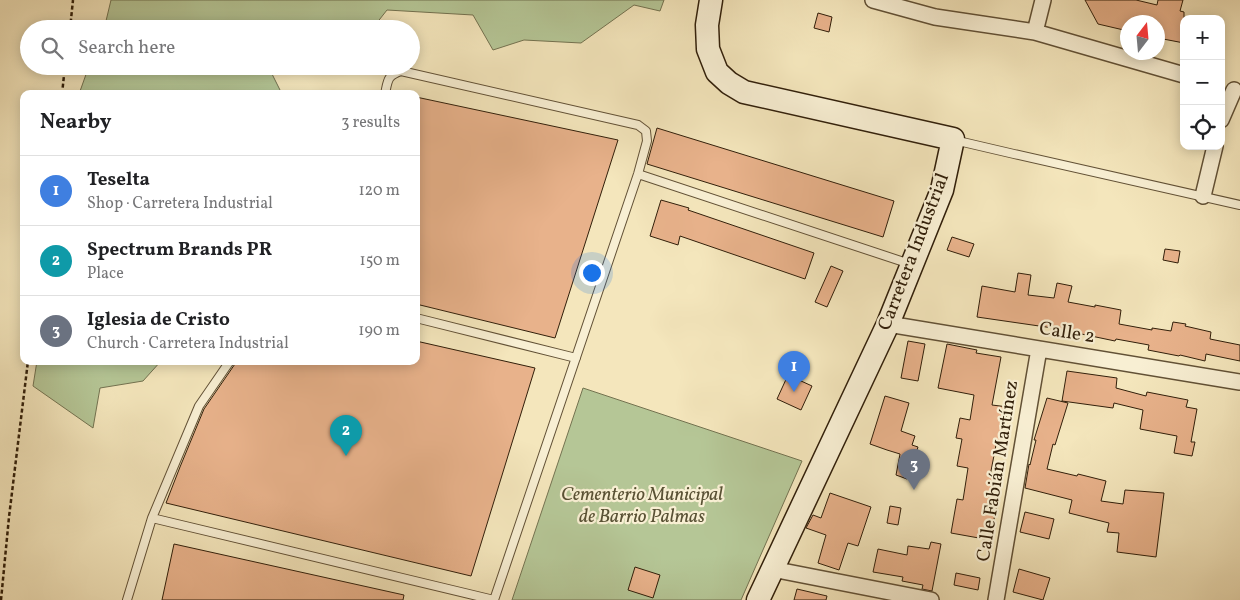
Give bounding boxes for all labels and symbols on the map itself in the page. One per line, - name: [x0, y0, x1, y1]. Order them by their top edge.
- north arrow: [1120, 15, 1165, 60]
- street label: Carretera Industrial: [872, 169, 956, 334]
- your location: [579, 260, 605, 286]
- street label: Calle 2: [1037, 316, 1097, 350]
- pin: 1: [778, 351, 810, 392]
- street label: Calle Fabián Martínez: [971, 378, 1025, 564]
- pin: 2: [330, 415, 362, 456]
- pin: 3: [898, 449, 930, 490]
- park label: Cementerio Municipal de Barrio Palmas: [561, 482, 723, 530]

